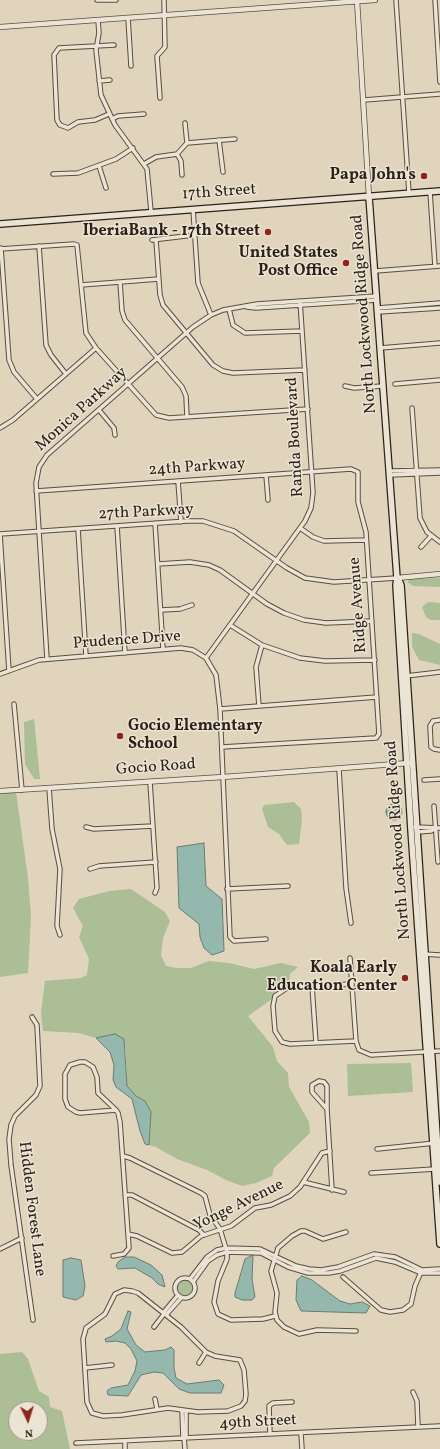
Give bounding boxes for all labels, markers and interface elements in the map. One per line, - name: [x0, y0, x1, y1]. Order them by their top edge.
- place label: Papa John's: [330, 166, 416, 186]
- marker: Papa John's: [419, 171, 429, 181]
- street label: 17th Street: [181, 181, 257, 205]
- street label: North Lockwood Ridge Road: [348, 214, 382, 414]
- place label: IberiaBank - 17th Street: [83, 222, 260, 242]
- marker: IberiaBank - 17th Street: [263, 227, 273, 237]
- place label: United States Post Office: [239, 244, 338, 282]
- marker: United States Post Office: [341, 258, 351, 268]
- street label: Monica Parkway: [32, 364, 132, 456]
- street label: Randa Boulevard: [283, 376, 309, 498]
- street label: 24th Parkway: [148, 455, 246, 481]
- street label: 27th Parkway: [98, 501, 194, 525]
- street label: Ridge Avenue: [346, 556, 372, 654]
- street label: Prudence Drive: [72, 628, 182, 654]
- place label: Gocio Elementary School: [128, 717, 263, 755]
- marker: Gocio Elementary School: [115, 731, 125, 741]
- street label: North Lockwood Ridge Road: [382, 740, 416, 940]
- street label: Gocio Road: [115, 756, 197, 780]
- place label: Koala Early Education Center: [267, 959, 397, 997]
- marker: Koala Early Education Center: [400, 973, 410, 983]
- street label: Hidden Forest Lane: [13, 1140, 49, 1278]
- street label: Yonge Avenue: [191, 1176, 287, 1236]
- north arrow: [8, 1401, 48, 1441]
- street label: 49th Street: [219, 1411, 297, 1435]
- text: N: [24, 1425, 33, 1440]

